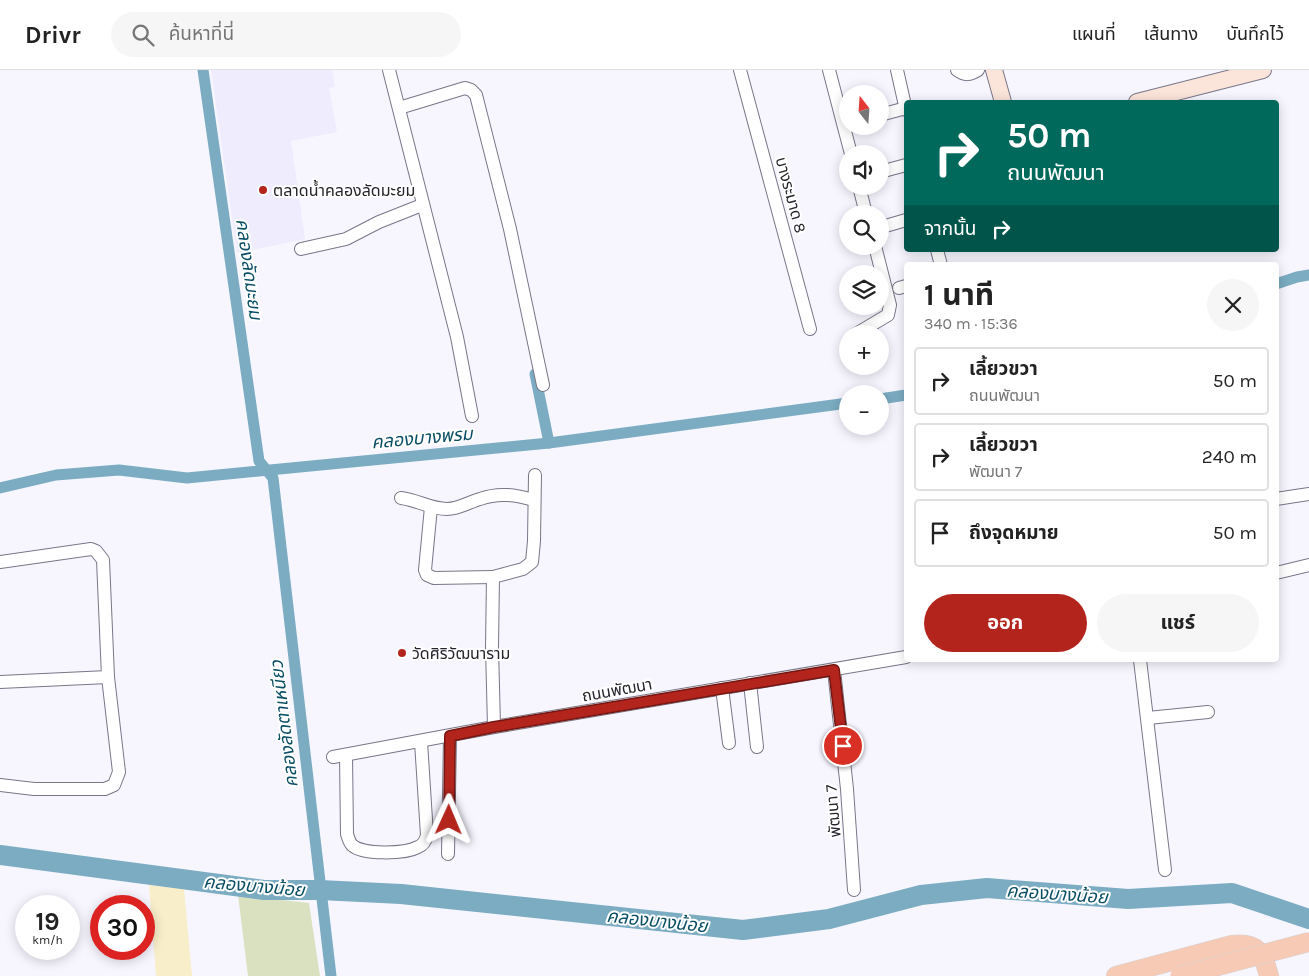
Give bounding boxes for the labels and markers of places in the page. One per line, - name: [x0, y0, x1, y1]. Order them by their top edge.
- place label: ตลาดน้ำคลองลัดมะยม: [273, 179, 415, 200]
- marker: ตลาดน้ำคลองลัดมะยม: [257, 184, 269, 196]
- place label: วัดศิริวัฒนาราม: [412, 644, 510, 663]
- marker: วัดศิริวัฒนาราม: [396, 647, 408, 659]
- pin: [822, 725, 864, 767]

